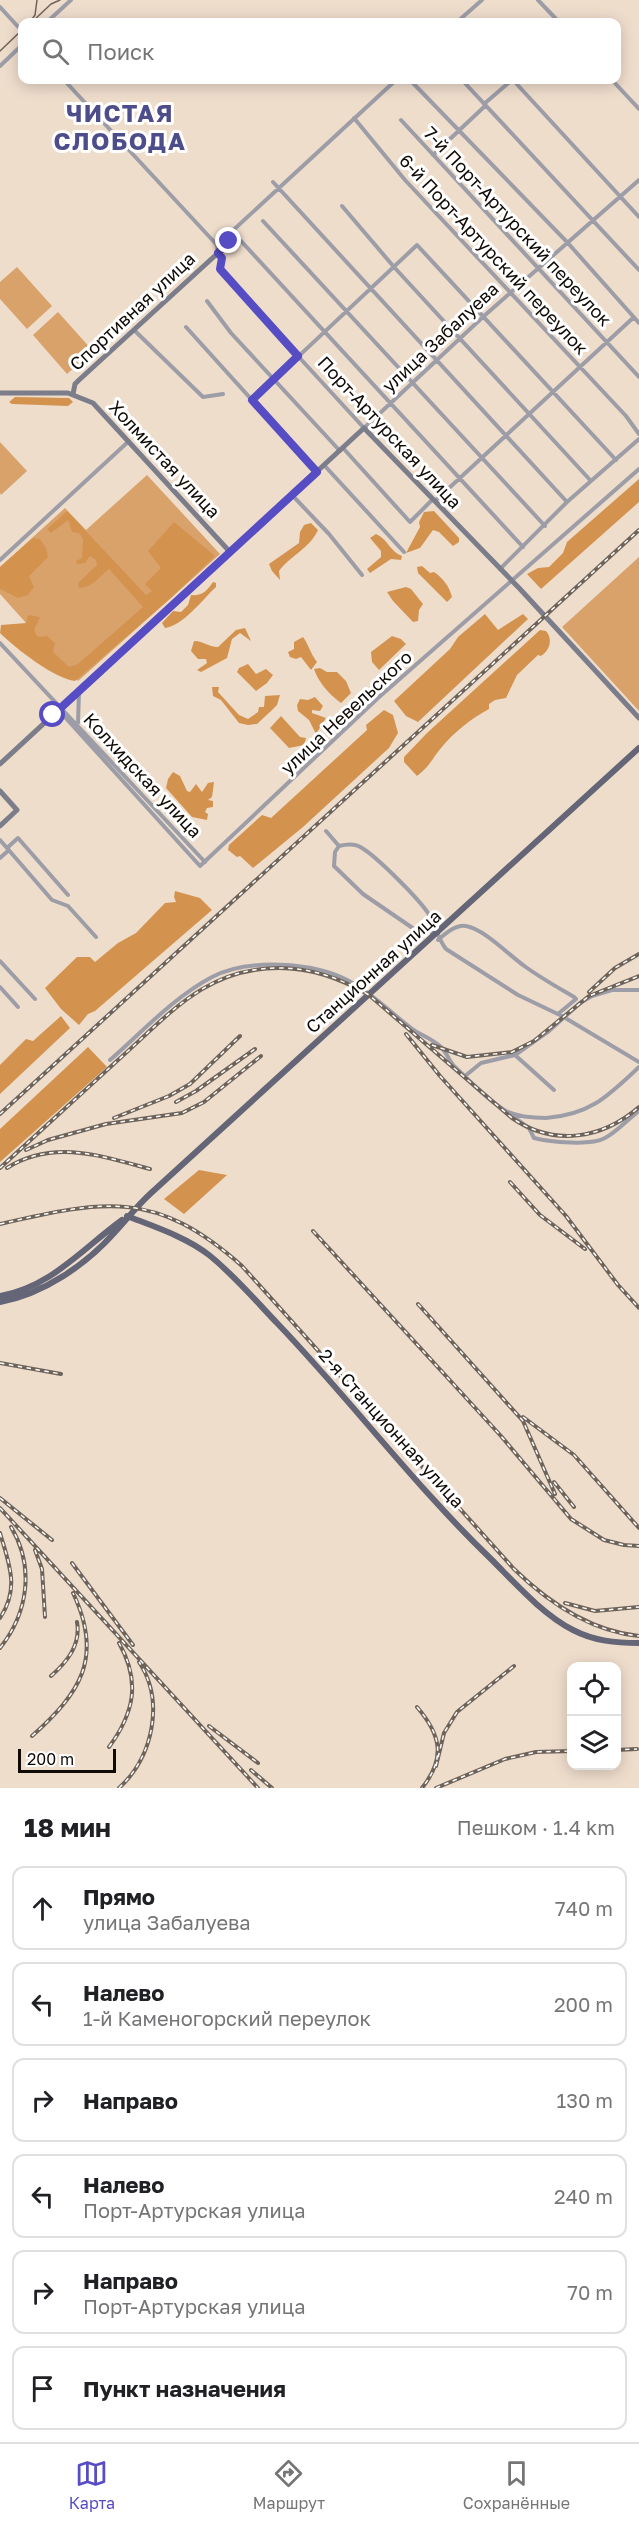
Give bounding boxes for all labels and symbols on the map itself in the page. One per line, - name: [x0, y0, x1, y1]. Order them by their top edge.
- district label: ЧИСТАЯ СЛОБОДА: [53, 98, 187, 155]
- street label: 7-й Порт-Артурский переулок: [420, 122, 616, 330]
- street label: 6-й Порт-Артурский переулок: [395, 149, 593, 359]
- route end: [215, 227, 241, 253]
- street label: Спортивная улица: [65, 247, 199, 375]
- street label: улица Забалуева: [377, 278, 503, 396]
- street label: Порт-Артурская улица: [314, 351, 466, 513]
- street label: Холмистая улица: [105, 396, 225, 522]
- street label: улица Невельского: [276, 645, 416, 779]
- route start: [39, 701, 65, 727]
- street label: Колхидская улица: [79, 708, 207, 842]
- street label: Станционная улица: [301, 904, 445, 1038]
- street label: 2-я Станционная улица: [315, 1344, 469, 1512]
- scale bar: [18, 1746, 116, 1774]

